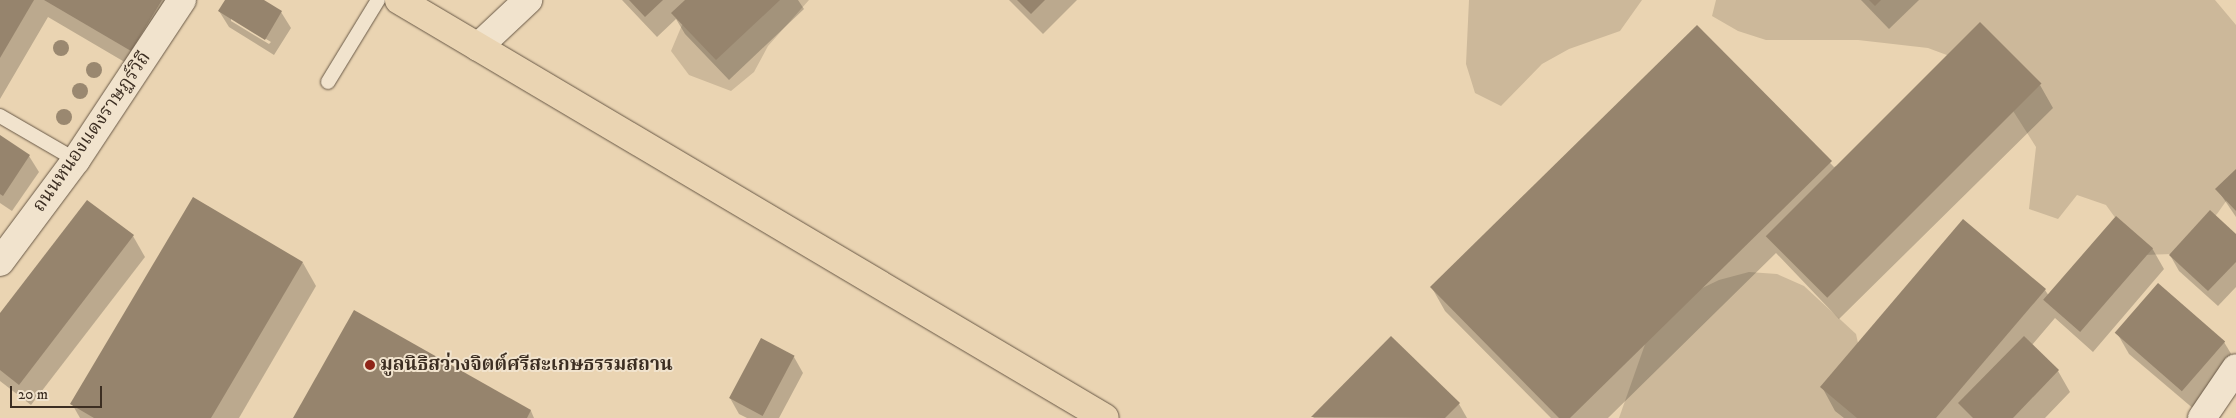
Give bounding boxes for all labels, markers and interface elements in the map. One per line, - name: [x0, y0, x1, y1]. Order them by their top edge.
- street label: ถนนหนองแดงราษฏร์วิถี: [28, 47, 156, 217]
- place label: มูลนิธิสว่างจิตต์ศรีสะเกษธรรมสถาน: [380, 354, 673, 376]
- marker: มูลนิธิสว่างจิตต์ศรีสะเกษธรรมสถาน: [364, 359, 376, 371]
- scale bar: [12, 376, 105, 408]
- text: 20 m: [18, 385, 48, 404]

